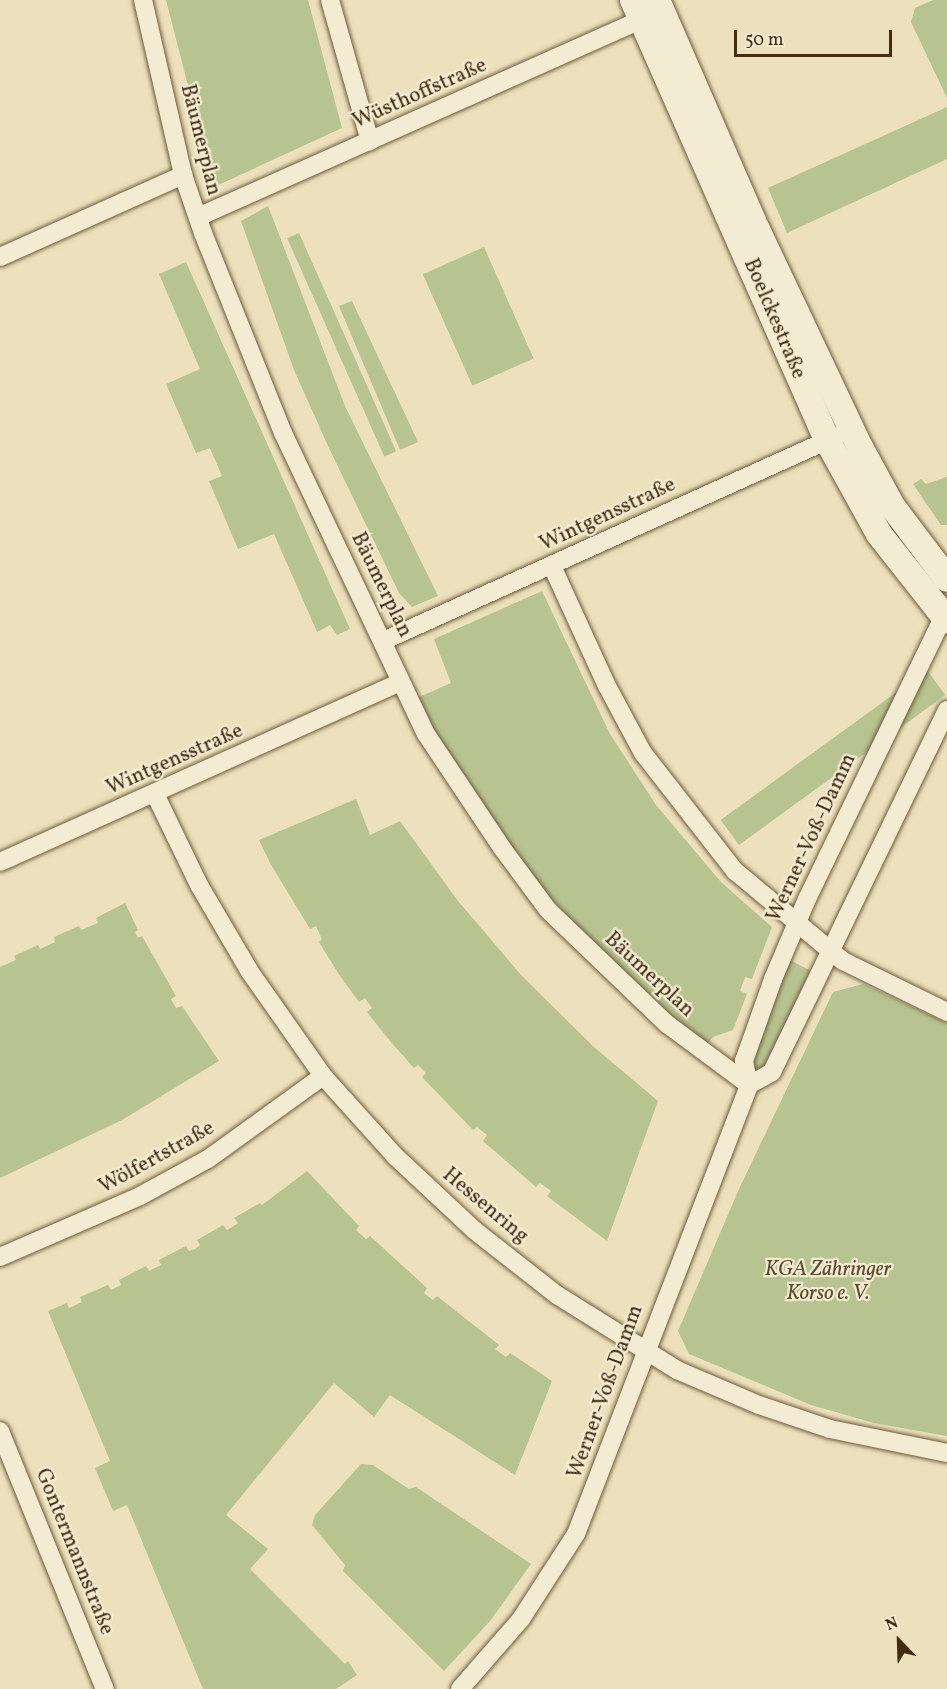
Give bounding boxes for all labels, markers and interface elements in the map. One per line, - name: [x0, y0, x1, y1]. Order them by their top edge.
- scale bar: [737, 18, 894, 56]
- text: 50 m: [745, 28, 784, 53]
- street label: Wüsthoffstraße: [349, 53, 491, 135]
- street label: Bäumerplan: [174, 82, 226, 198]
- street label: Boelckestraße: [737, 255, 811, 383]
- street label: Wintgensstraße: [536, 473, 680, 557]
- street label: Bäumerplan: [345, 528, 417, 642]
- street label: Wintgensstraße: [103, 719, 247, 801]
- street label: Werner-Voß-Damm: [762, 750, 862, 926]
- street label: Bäumerplan: [599, 927, 699, 1023]
- street label: Wölfertstraße: [95, 1116, 219, 1200]
- street label: Hessenring: [437, 1163, 533, 1249]
- park label: KGA Zähringer Korso e. V.: [765, 1257, 891, 1307]
- street label: Werner-Voß-Damm: [563, 1302, 649, 1482]
- street label: Gontermannstraße: [29, 1465, 119, 1639]
- north arrow: [869, 1611, 929, 1671]
- text: N: [882, 1612, 902, 1637]

